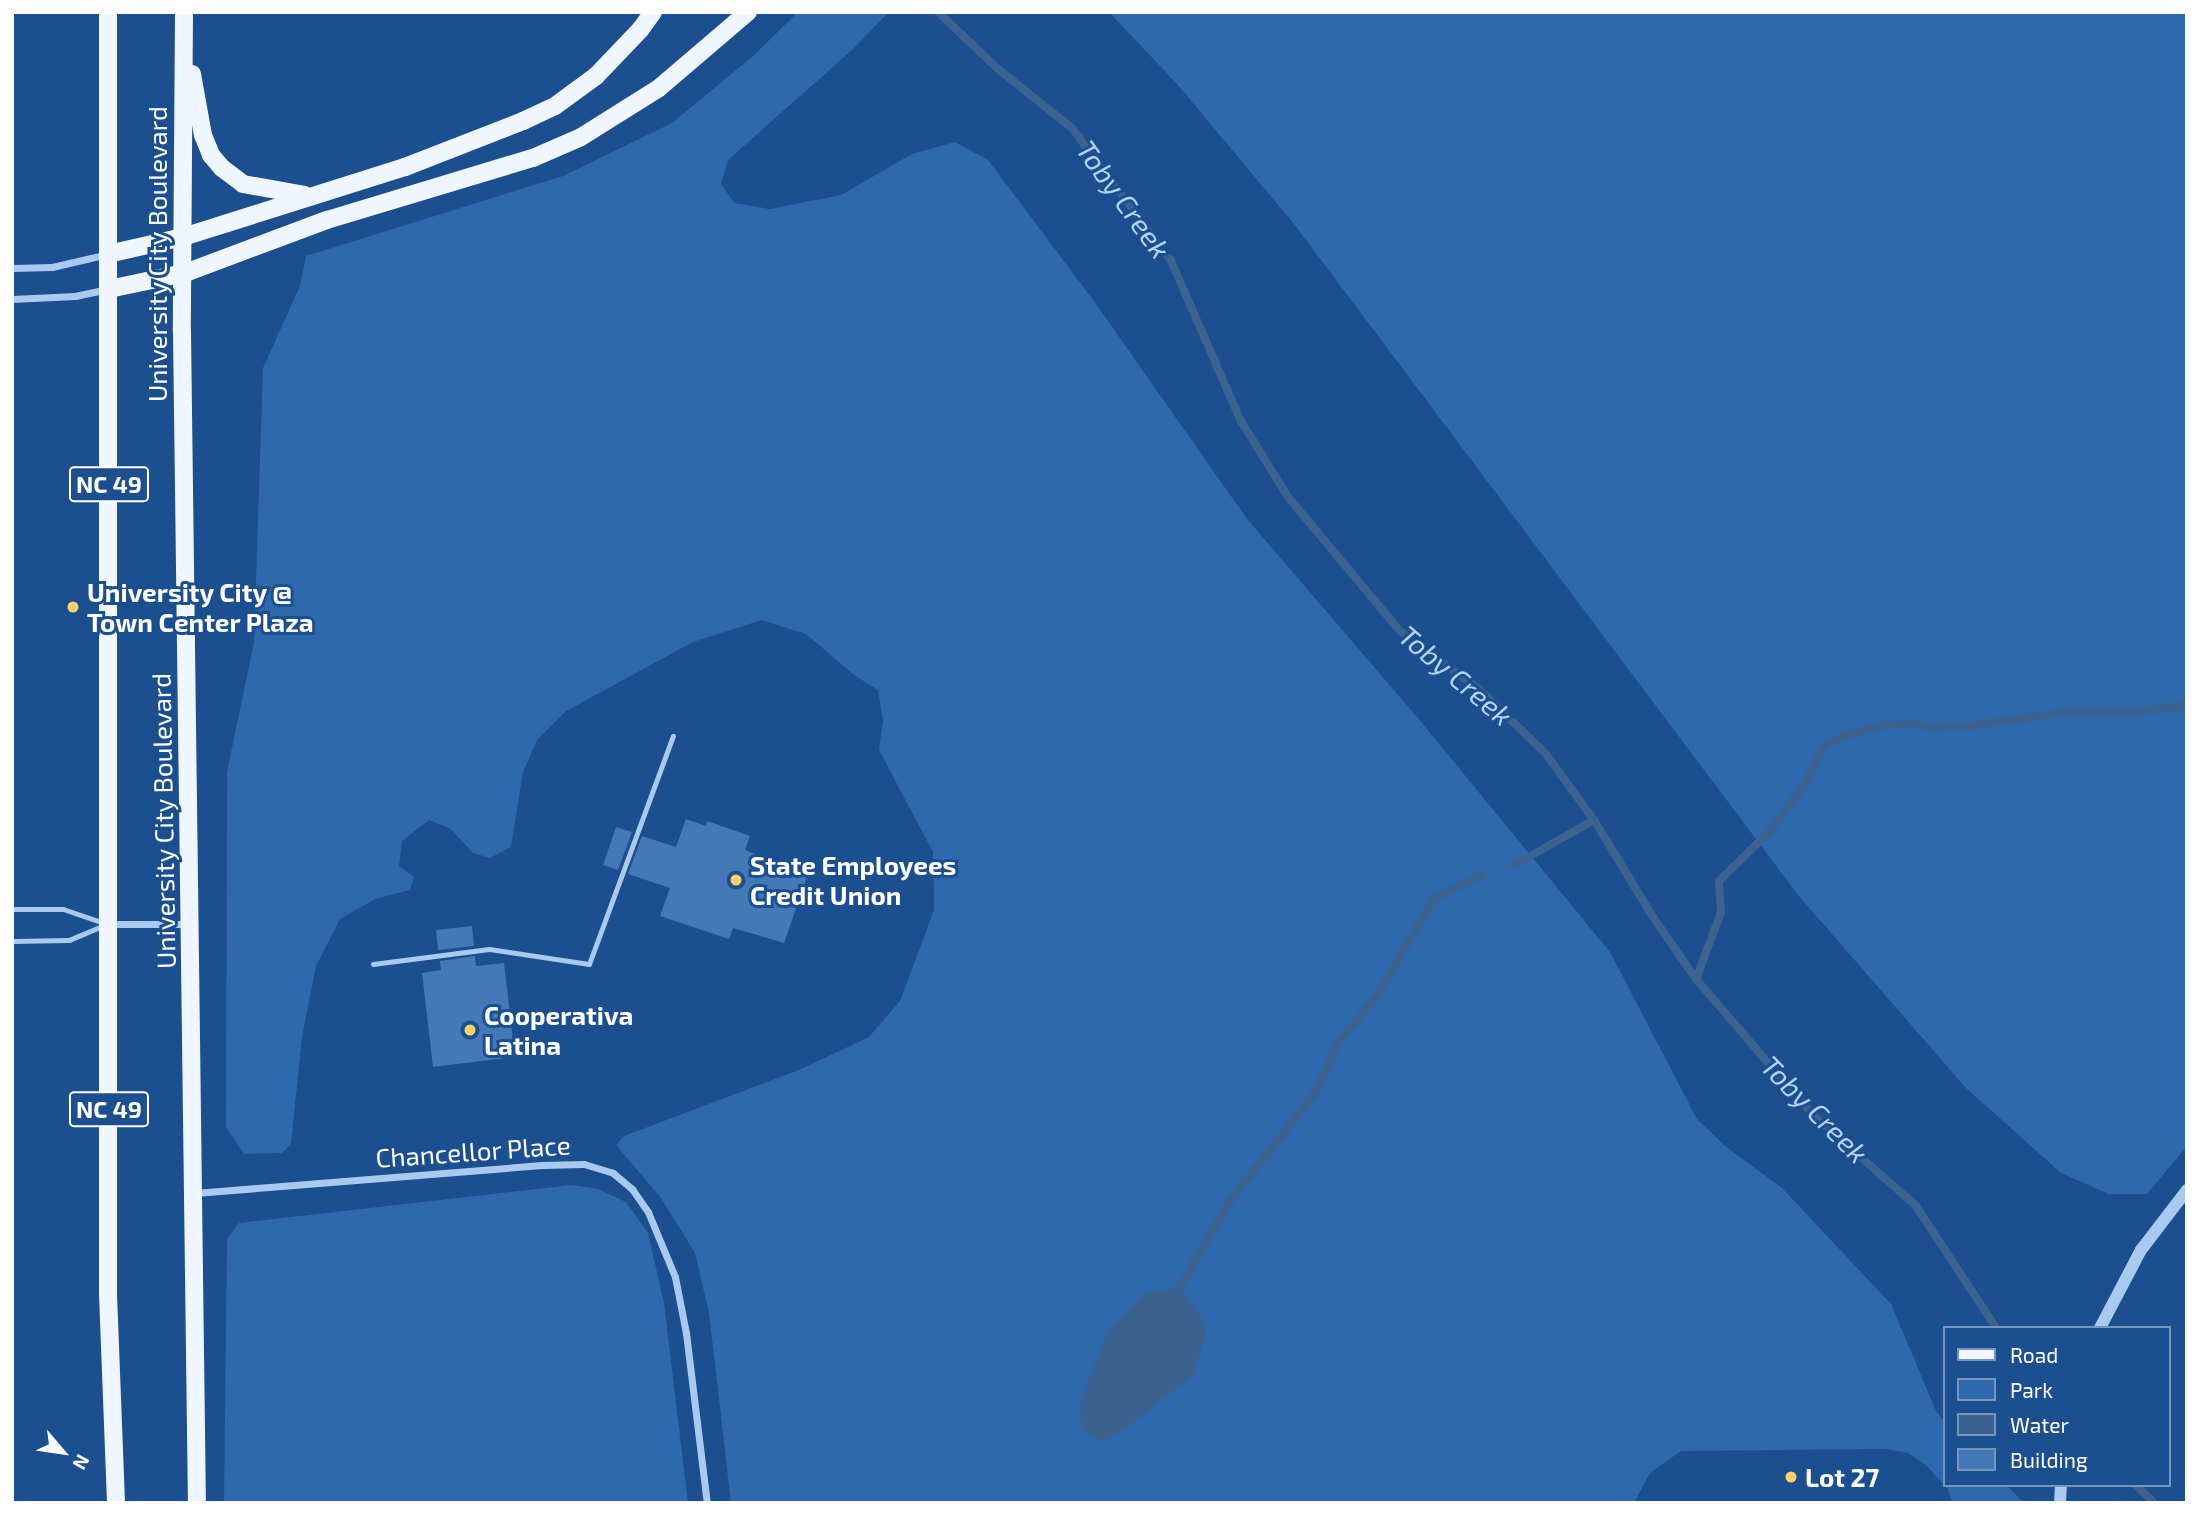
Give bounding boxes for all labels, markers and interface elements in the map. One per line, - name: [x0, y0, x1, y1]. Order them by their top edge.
- street label: University City Boulevard: [141, 105, 173, 403]
- water label: Toby Creek: [1070, 133, 1178, 265]
- road number: NC 49: [69, 463, 149, 504]
- place label: University City @ Town Center Plaza: [87, 576, 314, 638]
- marker: University City @ Town Center Plaza: [65, 599, 81, 615]
- water label: Toby Creek: [1393, 618, 1519, 732]
- street label: University City Boulevard: [145, 672, 181, 970]
- place label: State Employees Credit Union: [750, 849, 956, 910]
- marker: State Employees Credit Union: [728, 872, 744, 888]
- place label: Cooperativa Latina: [484, 999, 633, 1060]
- marker: Cooperativa Latina: [462, 1022, 478, 1038]
- water label: Toby Creek: [1754, 1048, 1876, 1170]
- road number: NC 49: [69, 1088, 149, 1129]
- street label: Chancellor Place: [374, 1129, 572, 1173]
- legend: [1944, 1326, 2171, 1487]
- text: Road: [2010, 1342, 2058, 1367]
- text: Park: [2010, 1377, 2053, 1402]
- text: Water: [2010, 1412, 2069, 1437]
- north arrow: [28, 1417, 98, 1487]
- text: Building: [2010, 1447, 2088, 1472]
- text: N: [68, 1451, 95, 1474]
- place label: Lot 27: [1805, 1461, 1879, 1493]
- marker: Lot 27: [1783, 1469, 1799, 1485]

